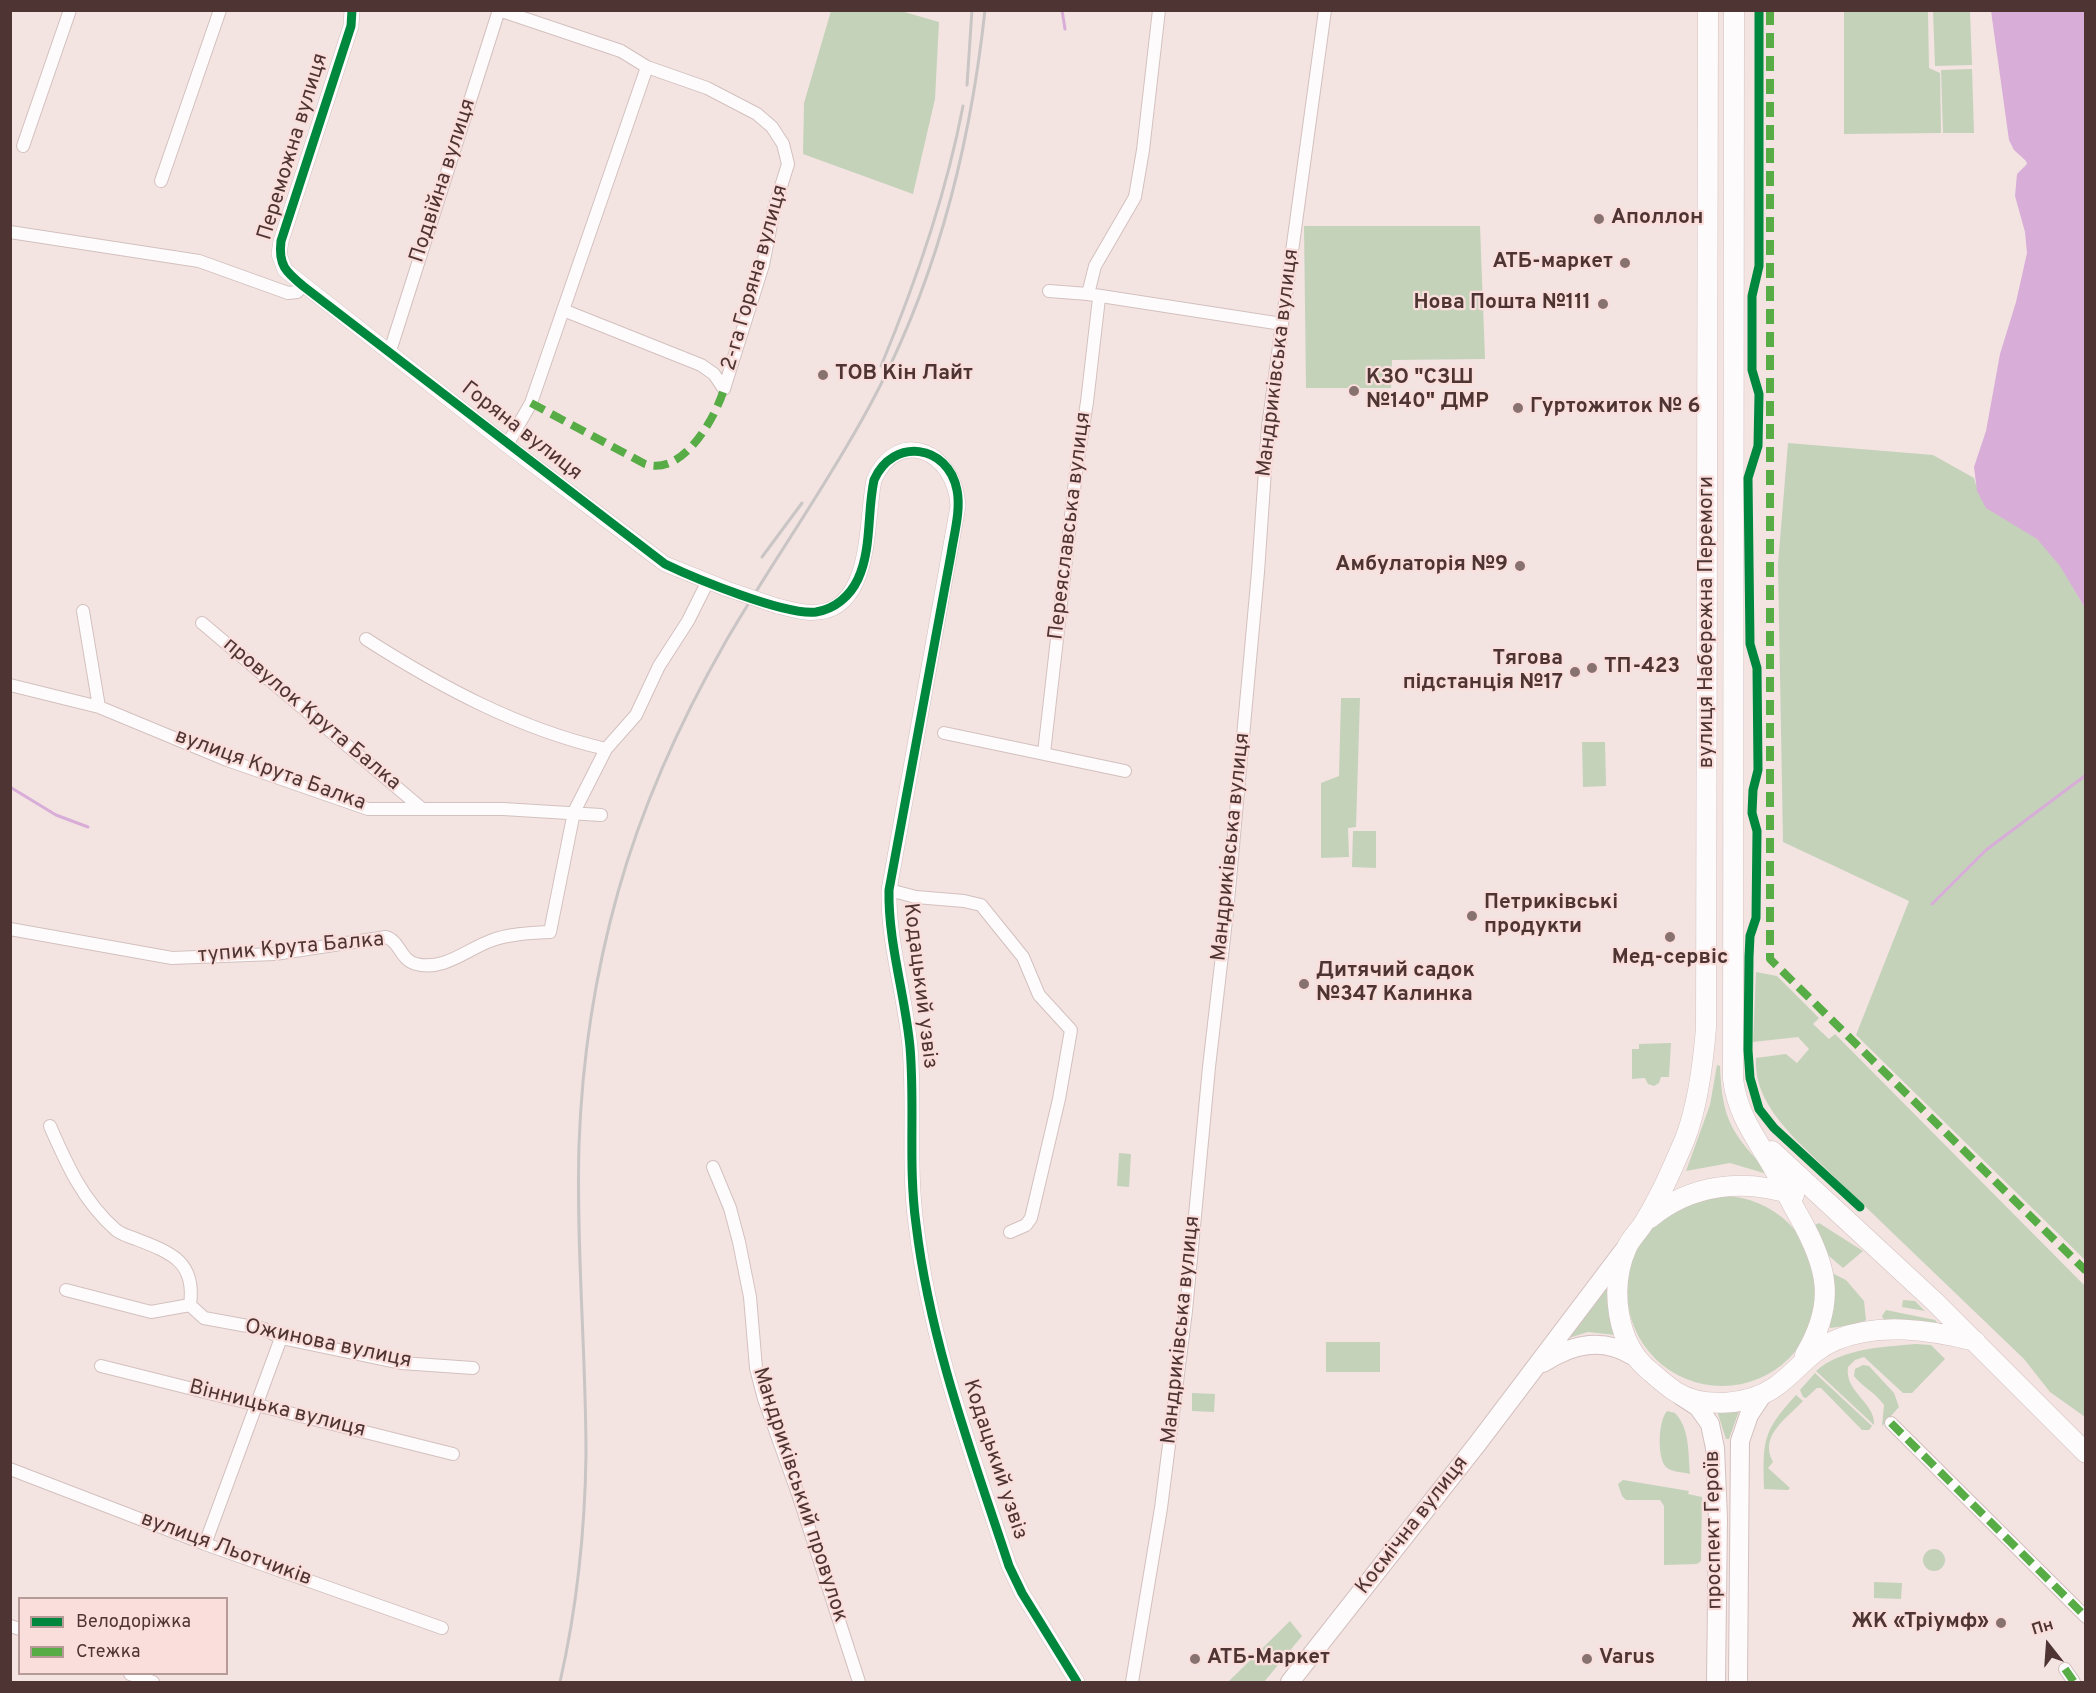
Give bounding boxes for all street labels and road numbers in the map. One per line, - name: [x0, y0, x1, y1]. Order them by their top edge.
- street label: Переможна вулиця: [254, 51, 334, 243]
- street label: Подвійна вулиця: [406, 96, 482, 266]
- street label: 2-га Горяна вулиця: [717, 182, 795, 374]
- street label: Мандриківська вулиця: [1253, 248, 1305, 478]
- street label: Горяна вулиця: [456, 377, 586, 487]
- street label: Переяславська вулиця: [1045, 411, 1097, 641]
- street label: вулиця Набережна Перемоги: [1695, 476, 1721, 768]
- street label: провулок Крута Балка: [217, 633, 405, 797]
- street label: вулиця Крута Балка: [171, 725, 369, 817]
- street label: Мандриківська вулиця: [1207, 732, 1257, 962]
- street label: Кодацький узвіз: [896, 902, 942, 1070]
- street label: тупик Крута Балка: [197, 928, 385, 970]
- street label: Мандриківська вулиця: [1157, 1215, 1207, 1445]
- street label: Ожинова вулиця: [242, 1315, 414, 1375]
- street label: Мандриківський провулок: [746, 1364, 852, 1626]
- street label: Вінницька вулиця: [186, 1376, 368, 1444]
- street label: Кодацький узвіз: [956, 1377, 1032, 1543]
- street label: проспект Героїв: [1701, 1450, 1729, 1610]
- street label: Космічна вулиця: [1351, 1452, 1475, 1600]
- street label: вулиця Льотчиків: [137, 1507, 315, 1593]

